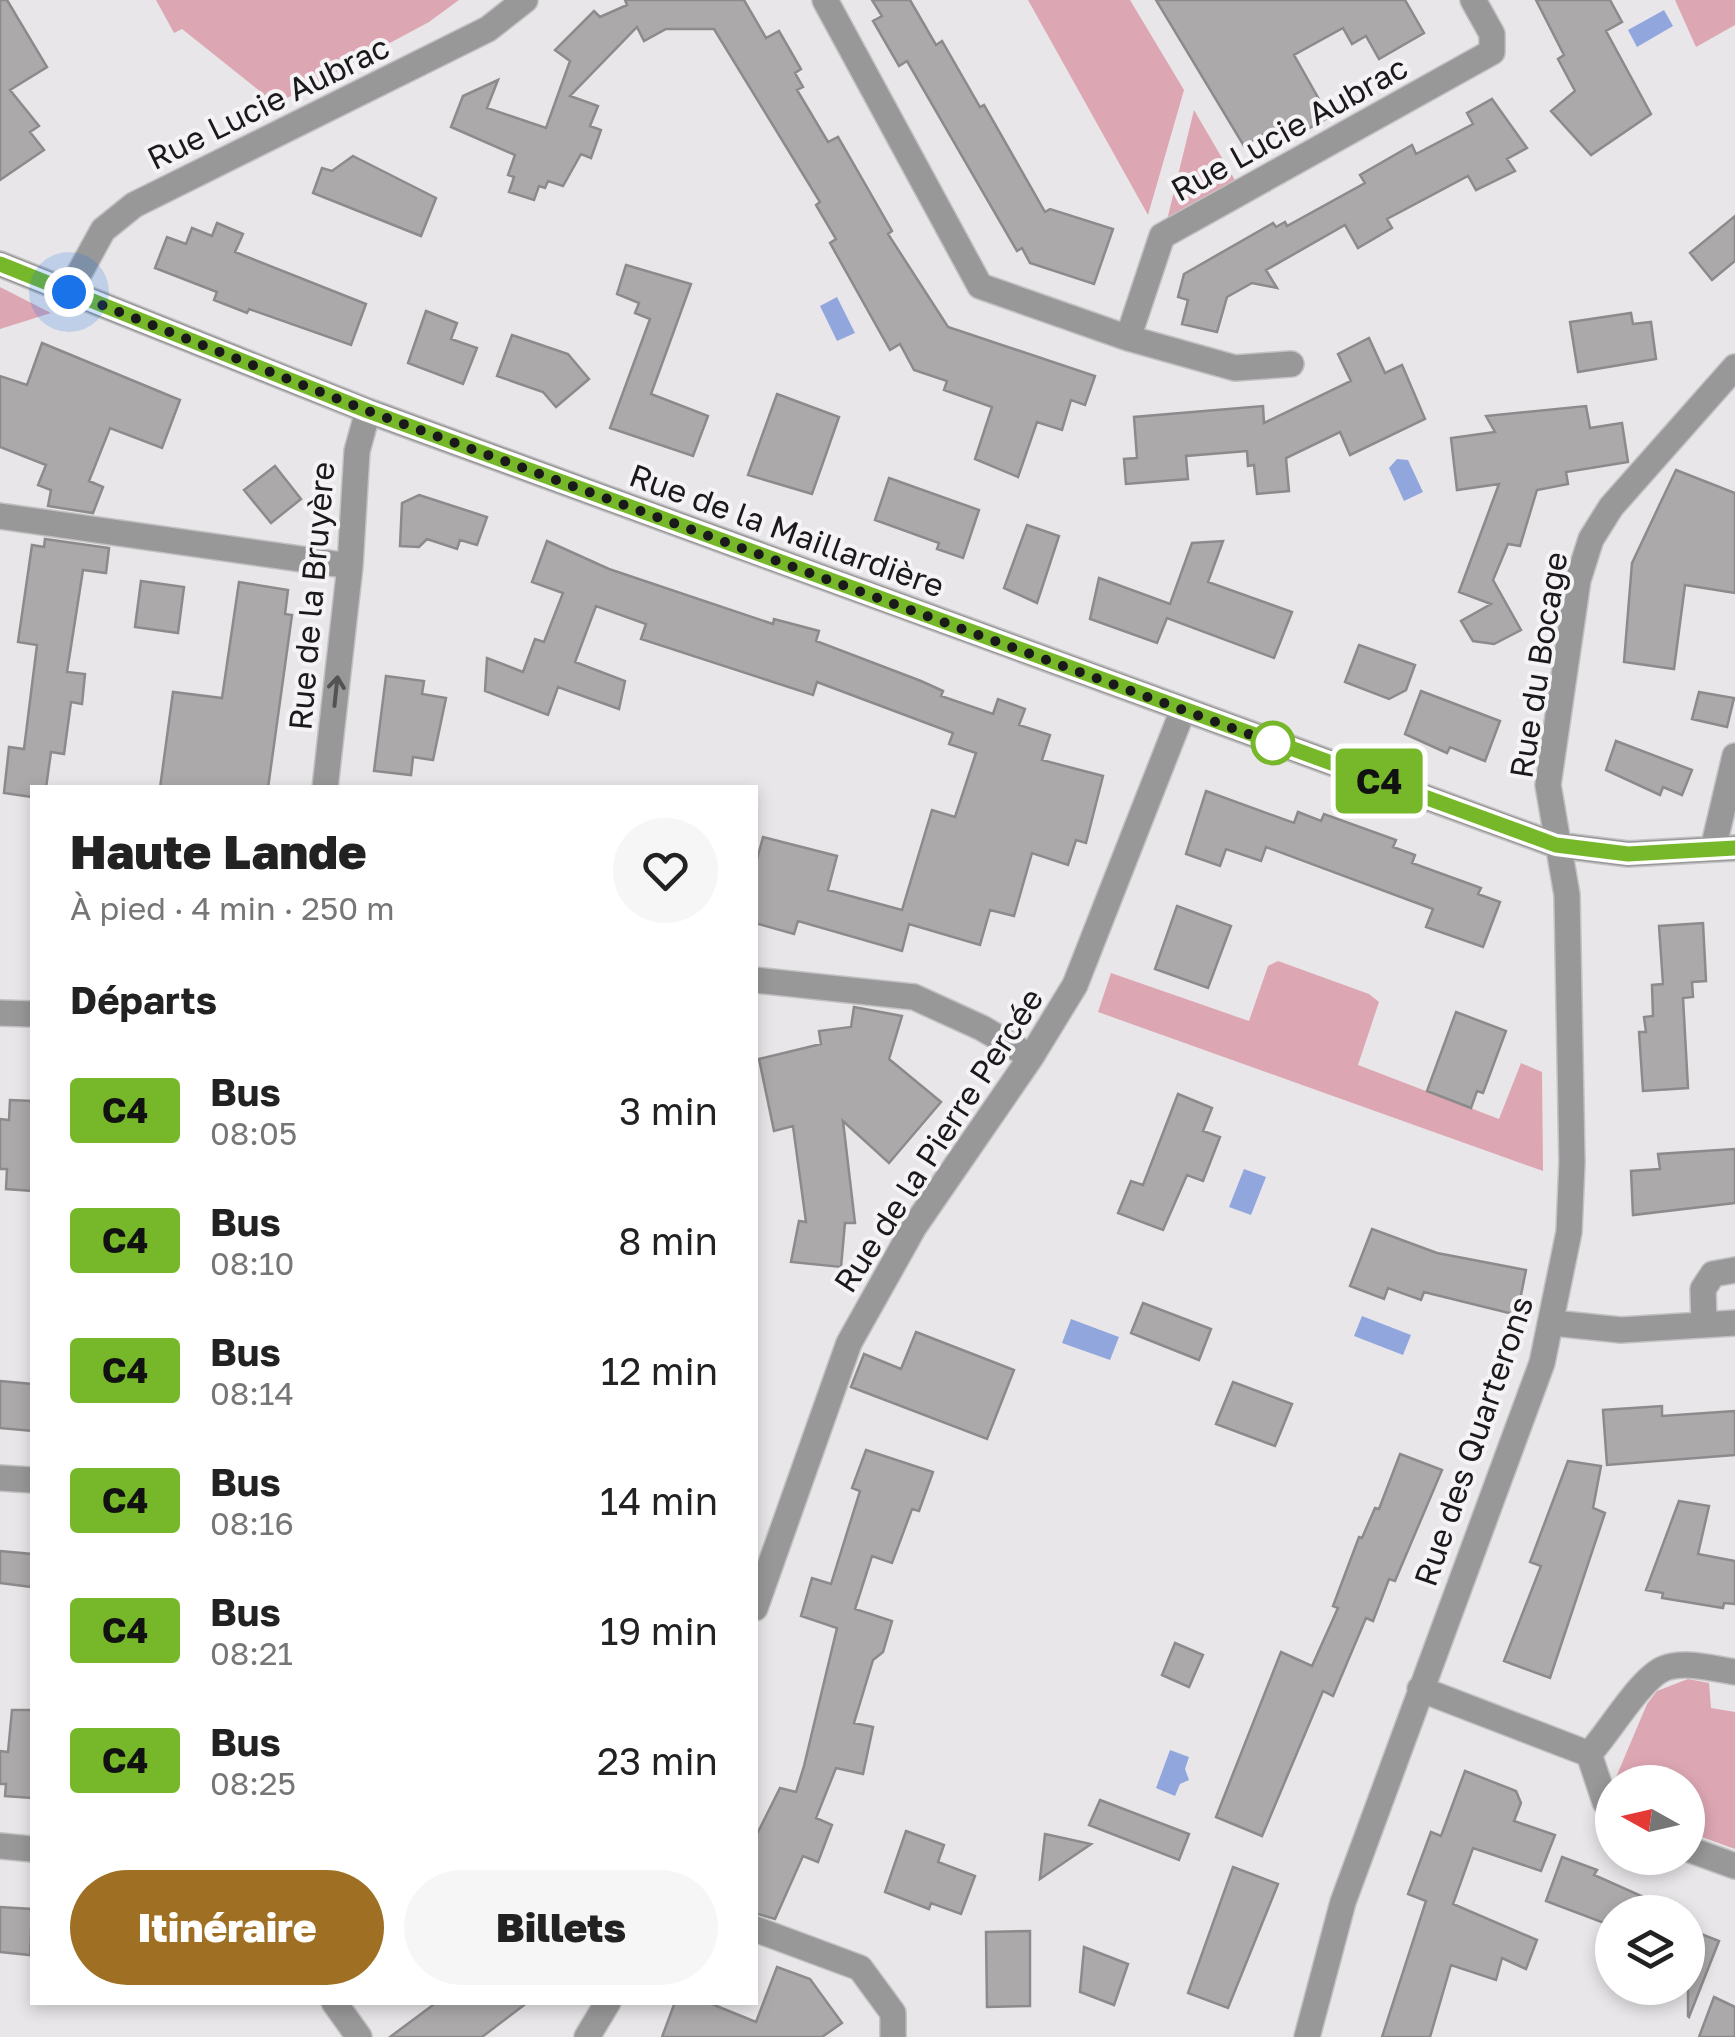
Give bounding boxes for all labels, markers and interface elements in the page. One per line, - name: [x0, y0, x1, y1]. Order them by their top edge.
- street label: Rue Lucie Aubrac: [141, 27, 395, 177]
- street label: Rue Lucie Aubrac: [1164, 47, 1414, 209]
- your location: [44, 267, 94, 317]
- street label: Rue de la Maillardière: [624, 455, 950, 605]
- street label: Rue de la Bruyère: [280, 460, 342, 732]
- street label: Rue du Bocage: [1501, 549, 1575, 781]
- one-way arrow: [327, 675, 346, 707]
- unlabelled marker: [1252, 722, 1294, 764]
- line badge: C4: [1334, 748, 1424, 814]
- text: C4: [1356, 760, 1402, 802]
- button: heart: [613, 818, 718, 923]
- text: Haute Lande: [70, 822, 367, 880]
- text: À pied · 4 min · 250 m: [70, 889, 395, 927]
- text: Départs: [70, 977, 217, 1022]
- street label: Rue de la Pierre Percée: [825, 981, 1051, 1299]
- text: Bus: [210, 1069, 281, 1114]
- text: 3 min: [619, 1088, 718, 1133]
- text: C4: [102, 1089, 148, 1131]
- text: 08:05: [210, 1114, 297, 1152]
- text: Bus: [210, 1199, 281, 1244]
- text: 8 min: [618, 1218, 718, 1263]
- text: C4: [102, 1219, 148, 1261]
- text: 08:10: [210, 1244, 294, 1282]
- street label: Rue des Quarterons: [1406, 1291, 1540, 1591]
- text: Bus: [210, 1329, 281, 1374]
- text: 12 min: [601, 1348, 718, 1393]
- text: C4: [102, 1349, 148, 1391]
- text: 08:14: [210, 1374, 294, 1412]
- text: Bus: [210, 1459, 281, 1504]
- text: 14 min: [600, 1478, 718, 1523]
- text: C4: [102, 1479, 148, 1521]
- text: 08:16: [210, 1504, 294, 1542]
- text: Bus: [210, 1589, 281, 1634]
- text: 19 min: [600, 1608, 718, 1653]
- text: C4: [102, 1609, 148, 1651]
- text: 08:21: [210, 1634, 293, 1672]
- text: Bus: [210, 1719, 281, 1764]
- text: 23 min: [597, 1738, 718, 1783]
- text: C4: [102, 1739, 148, 1781]
- text: 08:25: [210, 1764, 296, 1802]
- north arrow: [1595, 1765, 1705, 1875]
- map controls: [1595, 1765, 1705, 2005]
- button: Itinéraire: [70, 1870, 384, 1985]
- button: Billets: [404, 1870, 718, 1985]
- button: layers: [1595, 1895, 1705, 2005]

